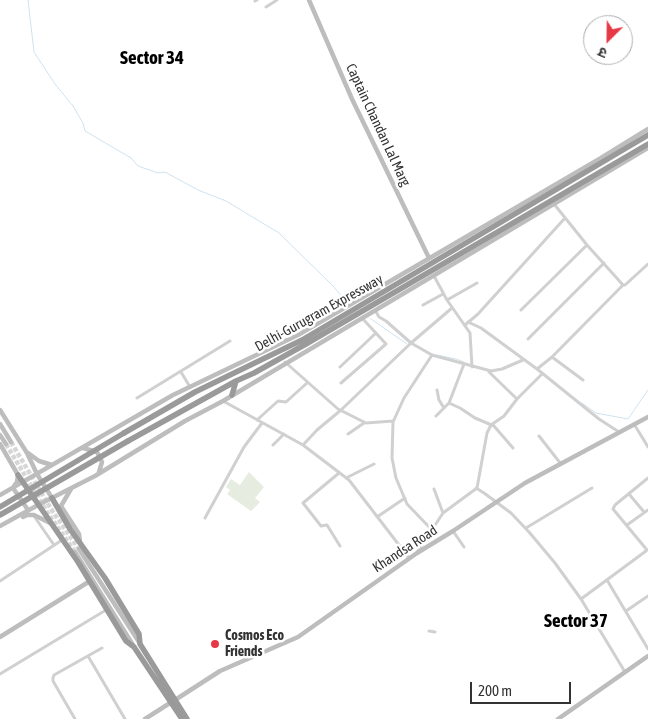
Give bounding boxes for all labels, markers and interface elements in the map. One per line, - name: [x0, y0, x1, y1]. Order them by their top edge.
- north arrow: [583, 15, 633, 65]
- text: उ: [596, 44, 609, 62]
- district label: Sector 34: [120, 47, 184, 69]
- street label: Captain Chandan Lal Marg: [342, 61, 414, 189]
- street label: Delhi-Gurugram Expressway: [252, 271, 386, 355]
- street label: Khandsa Road: [370, 522, 440, 576]
- district label: Sector 37: [544, 610, 608, 632]
- place label: Cosmos Eco Friends: [225, 628, 284, 660]
- marker: Cosmos Eco Friends: [209, 638, 221, 650]
- scale bar: [473, 672, 574, 704]
- text: 200 m: [478, 682, 512, 699]

